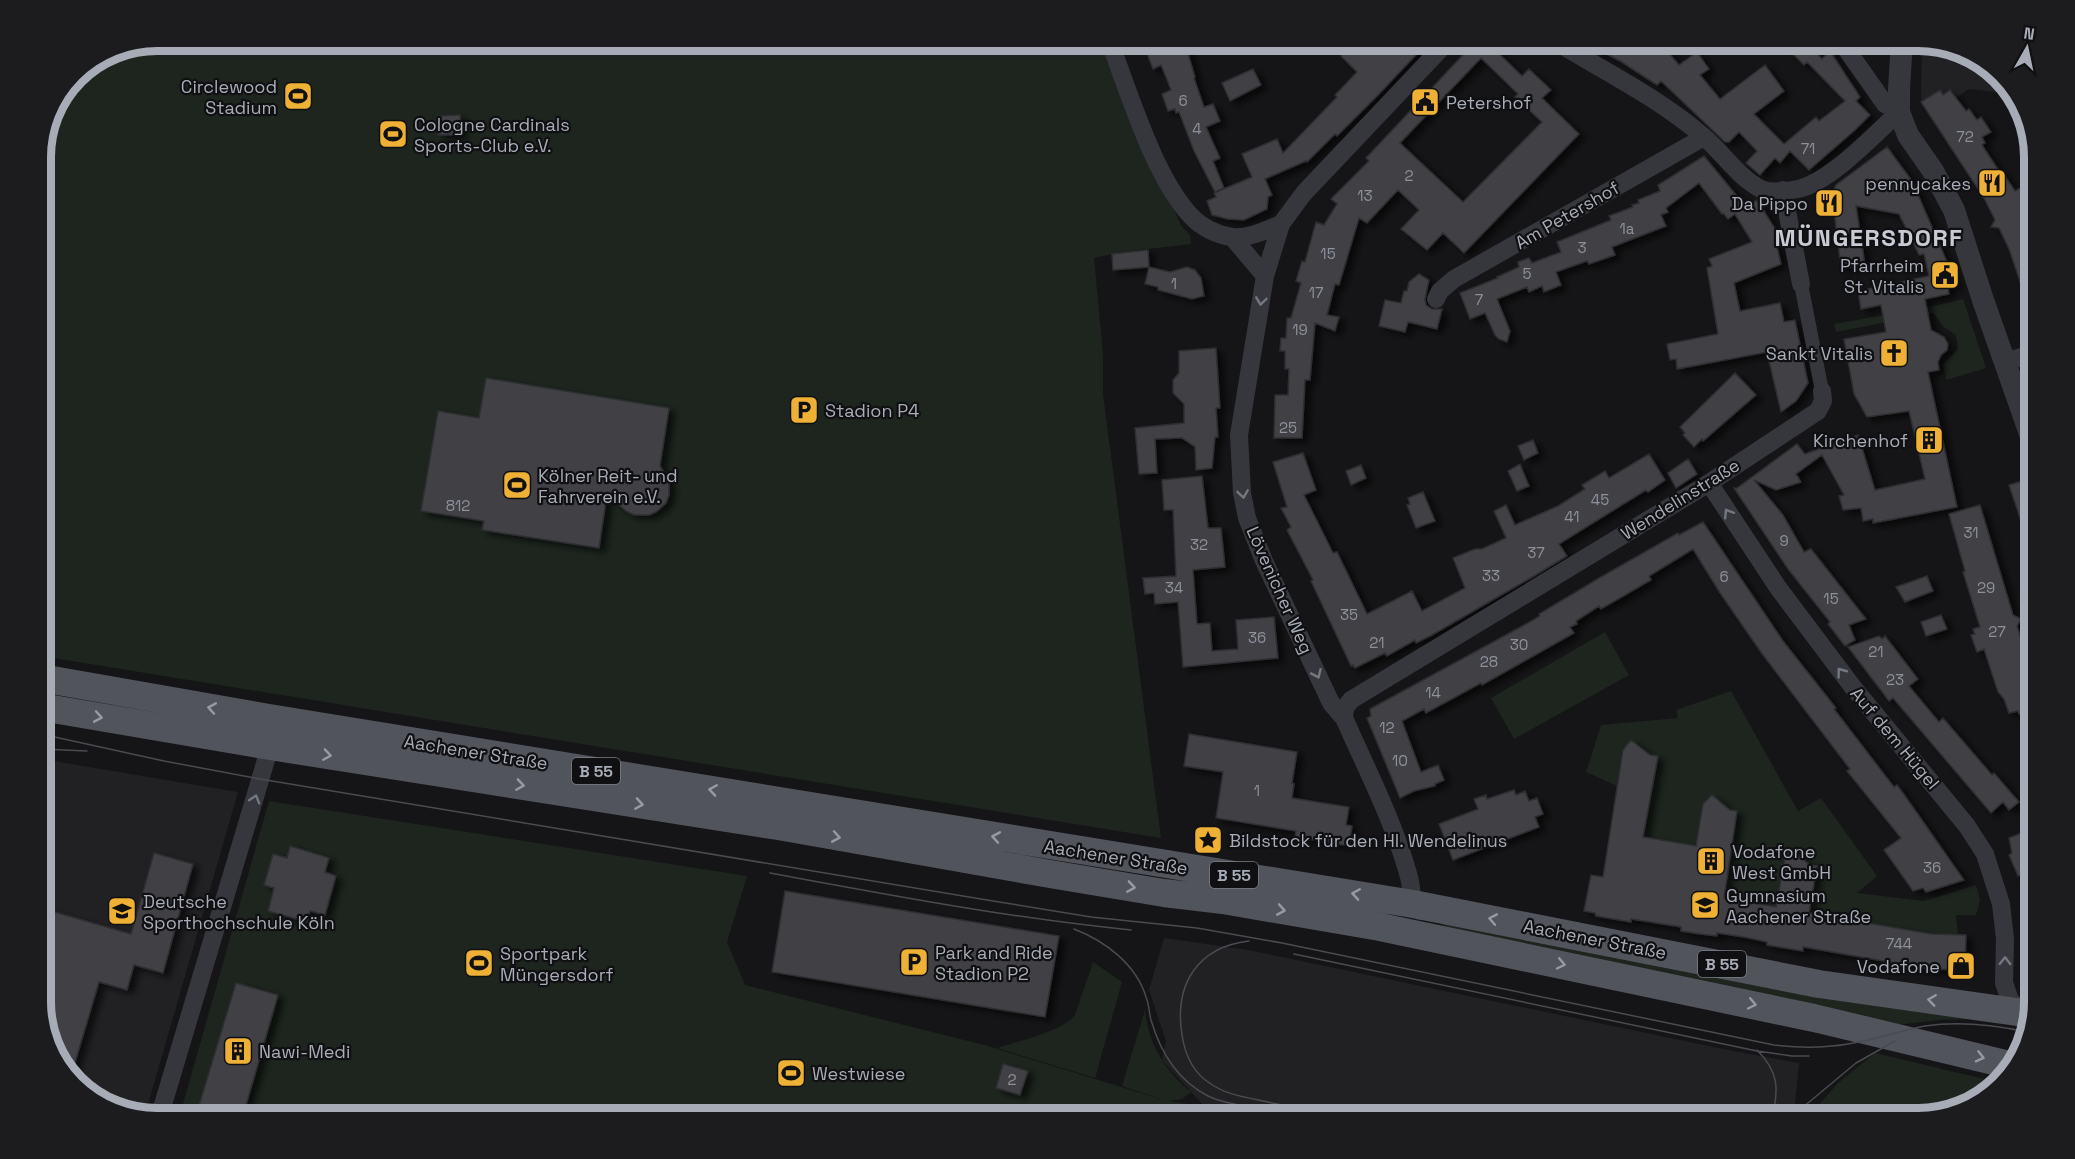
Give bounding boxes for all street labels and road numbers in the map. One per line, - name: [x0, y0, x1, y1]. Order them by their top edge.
- street label: Am Petershof: [1511, 176, 1623, 254]
- street label: Wendelinstraße: [1616, 453, 1744, 545]
- street label: Lövenicher Weg: [1242, 523, 1318, 657]
- street label: Auf dem Hügel: [1845, 682, 1945, 794]
- street label: Aachener Straße: [403, 729, 549, 775]
- road number: B 55: [572, 758, 620, 784]
- street label: Aachener Straße: [1043, 834, 1189, 880]
- road number: B 55: [1210, 862, 1258, 888]
- street label: Aachener Straße: [1522, 914, 1668, 964]
- road number: B 55: [1698, 951, 1746, 977]

